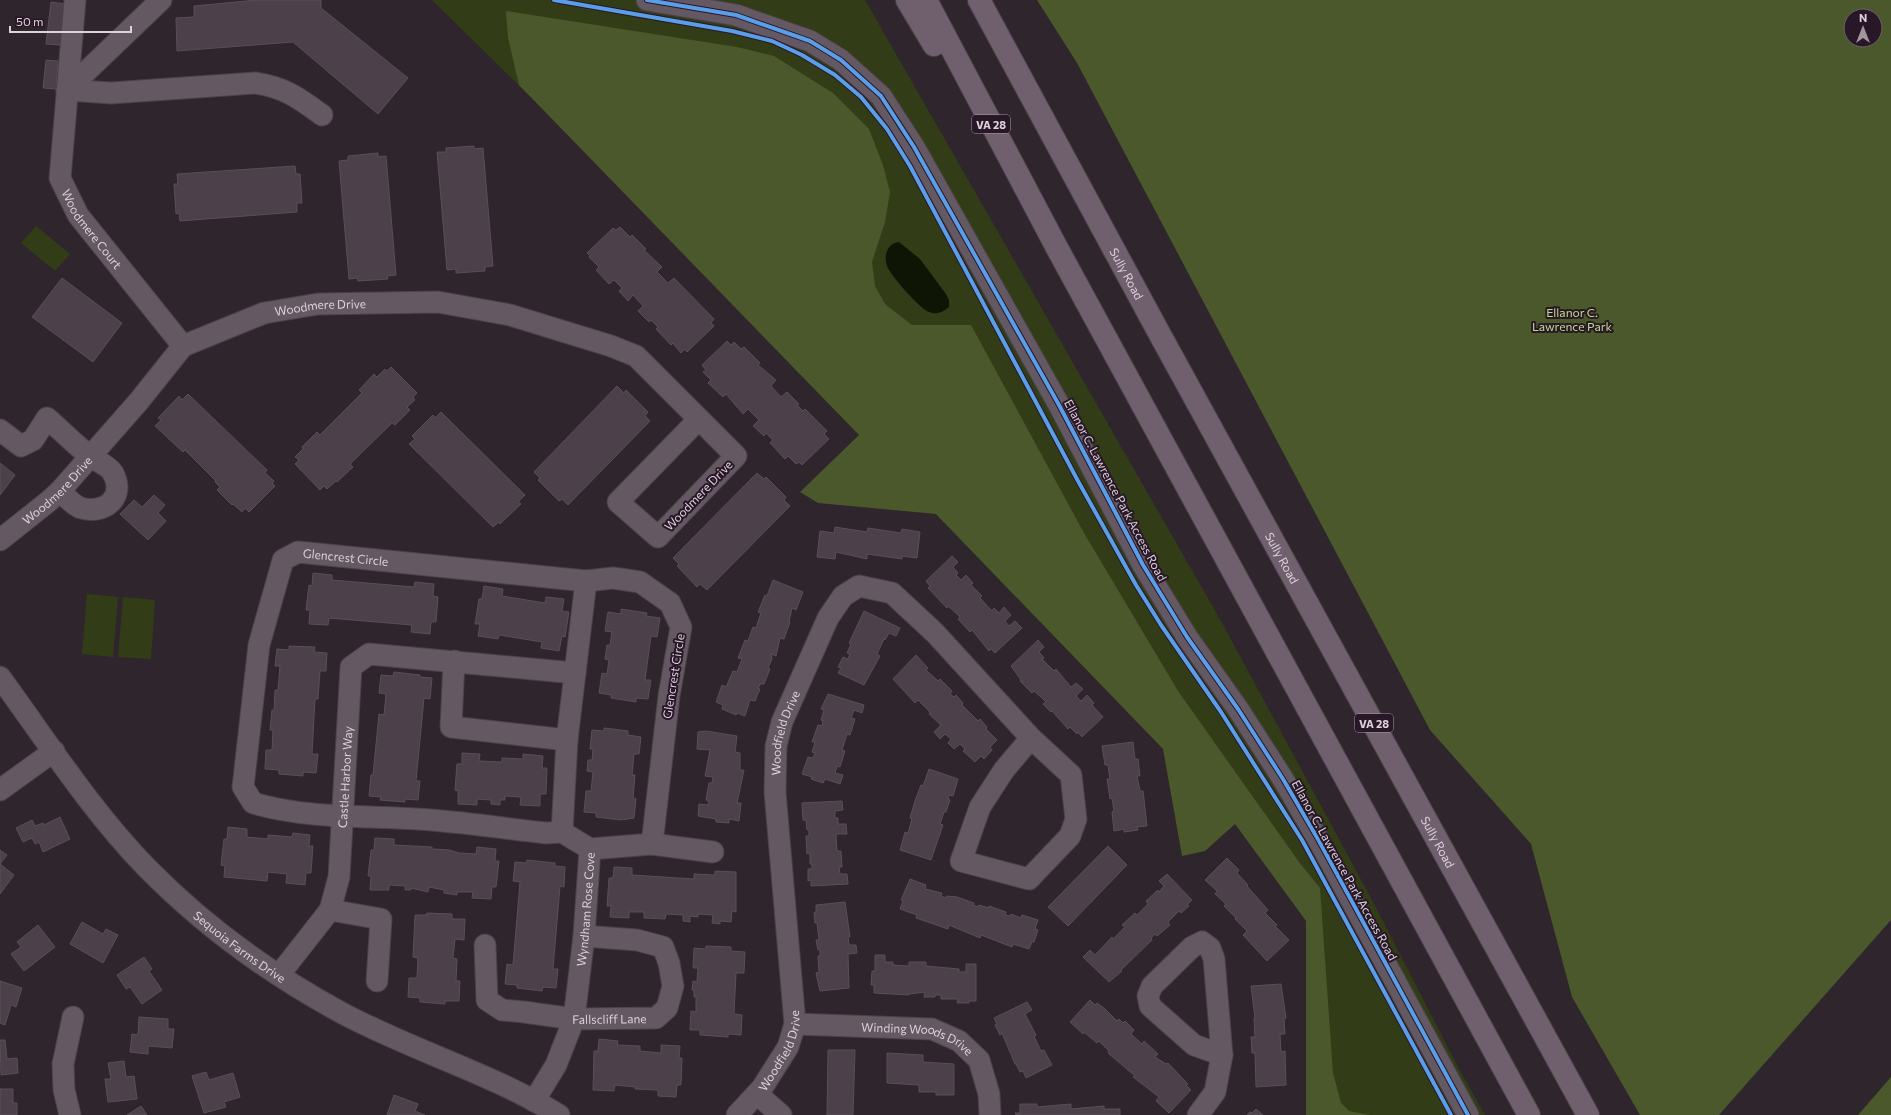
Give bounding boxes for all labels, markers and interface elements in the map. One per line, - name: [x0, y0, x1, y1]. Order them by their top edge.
- scale bar: [10, 8, 131, 34]
- north arrow: [1843, 8, 1883, 48]
- text: N: [1859, 11, 1867, 24]
- text: 50 m: [16, 14, 44, 28]
- road number: VA 28: [972, 115, 1010, 133]
- street label: Woodmere Court: [59, 187, 125, 271]
- street label: Sully Road: [1107, 245, 1147, 302]
- street label: Woodmere Drive: [274, 296, 366, 318]
- park label: Ellanor C. Lawrence Park: [1532, 305, 1613, 333]
- street label: Ellanor C. Lawrence Park Access Road: [1062, 397, 1170, 583]
- street label: Woodmere Drive: [19, 453, 95, 527]
- street label: Woodmere Drive: [661, 457, 735, 533]
- street label: Sully Road: [1263, 530, 1302, 586]
- street label: Glencrest Circle: [302, 546, 389, 568]
- street label: Glencrest Circle: [659, 633, 687, 719]
- street label: Woodfield Drive: [768, 688, 802, 776]
- road number: VA 28: [1355, 714, 1393, 732]
- street label: Castle Harbor Way: [335, 726, 355, 828]
- street label: Ellanor C. Lawrence Park Access Road: [1289, 777, 1401, 963]
- street label: Sully Road: [1419, 814, 1458, 870]
- street label: Wyndham Rose Cove: [573, 852, 597, 967]
- street label: Sequoia Farms Drive: [191, 908, 288, 985]
- street label: Woodfield Drive: [755, 1010, 802, 1093]
- street label: Fallscliff Lane: [572, 1011, 647, 1026]
- street label: Winding Woods Drive: [861, 1019, 976, 1058]

